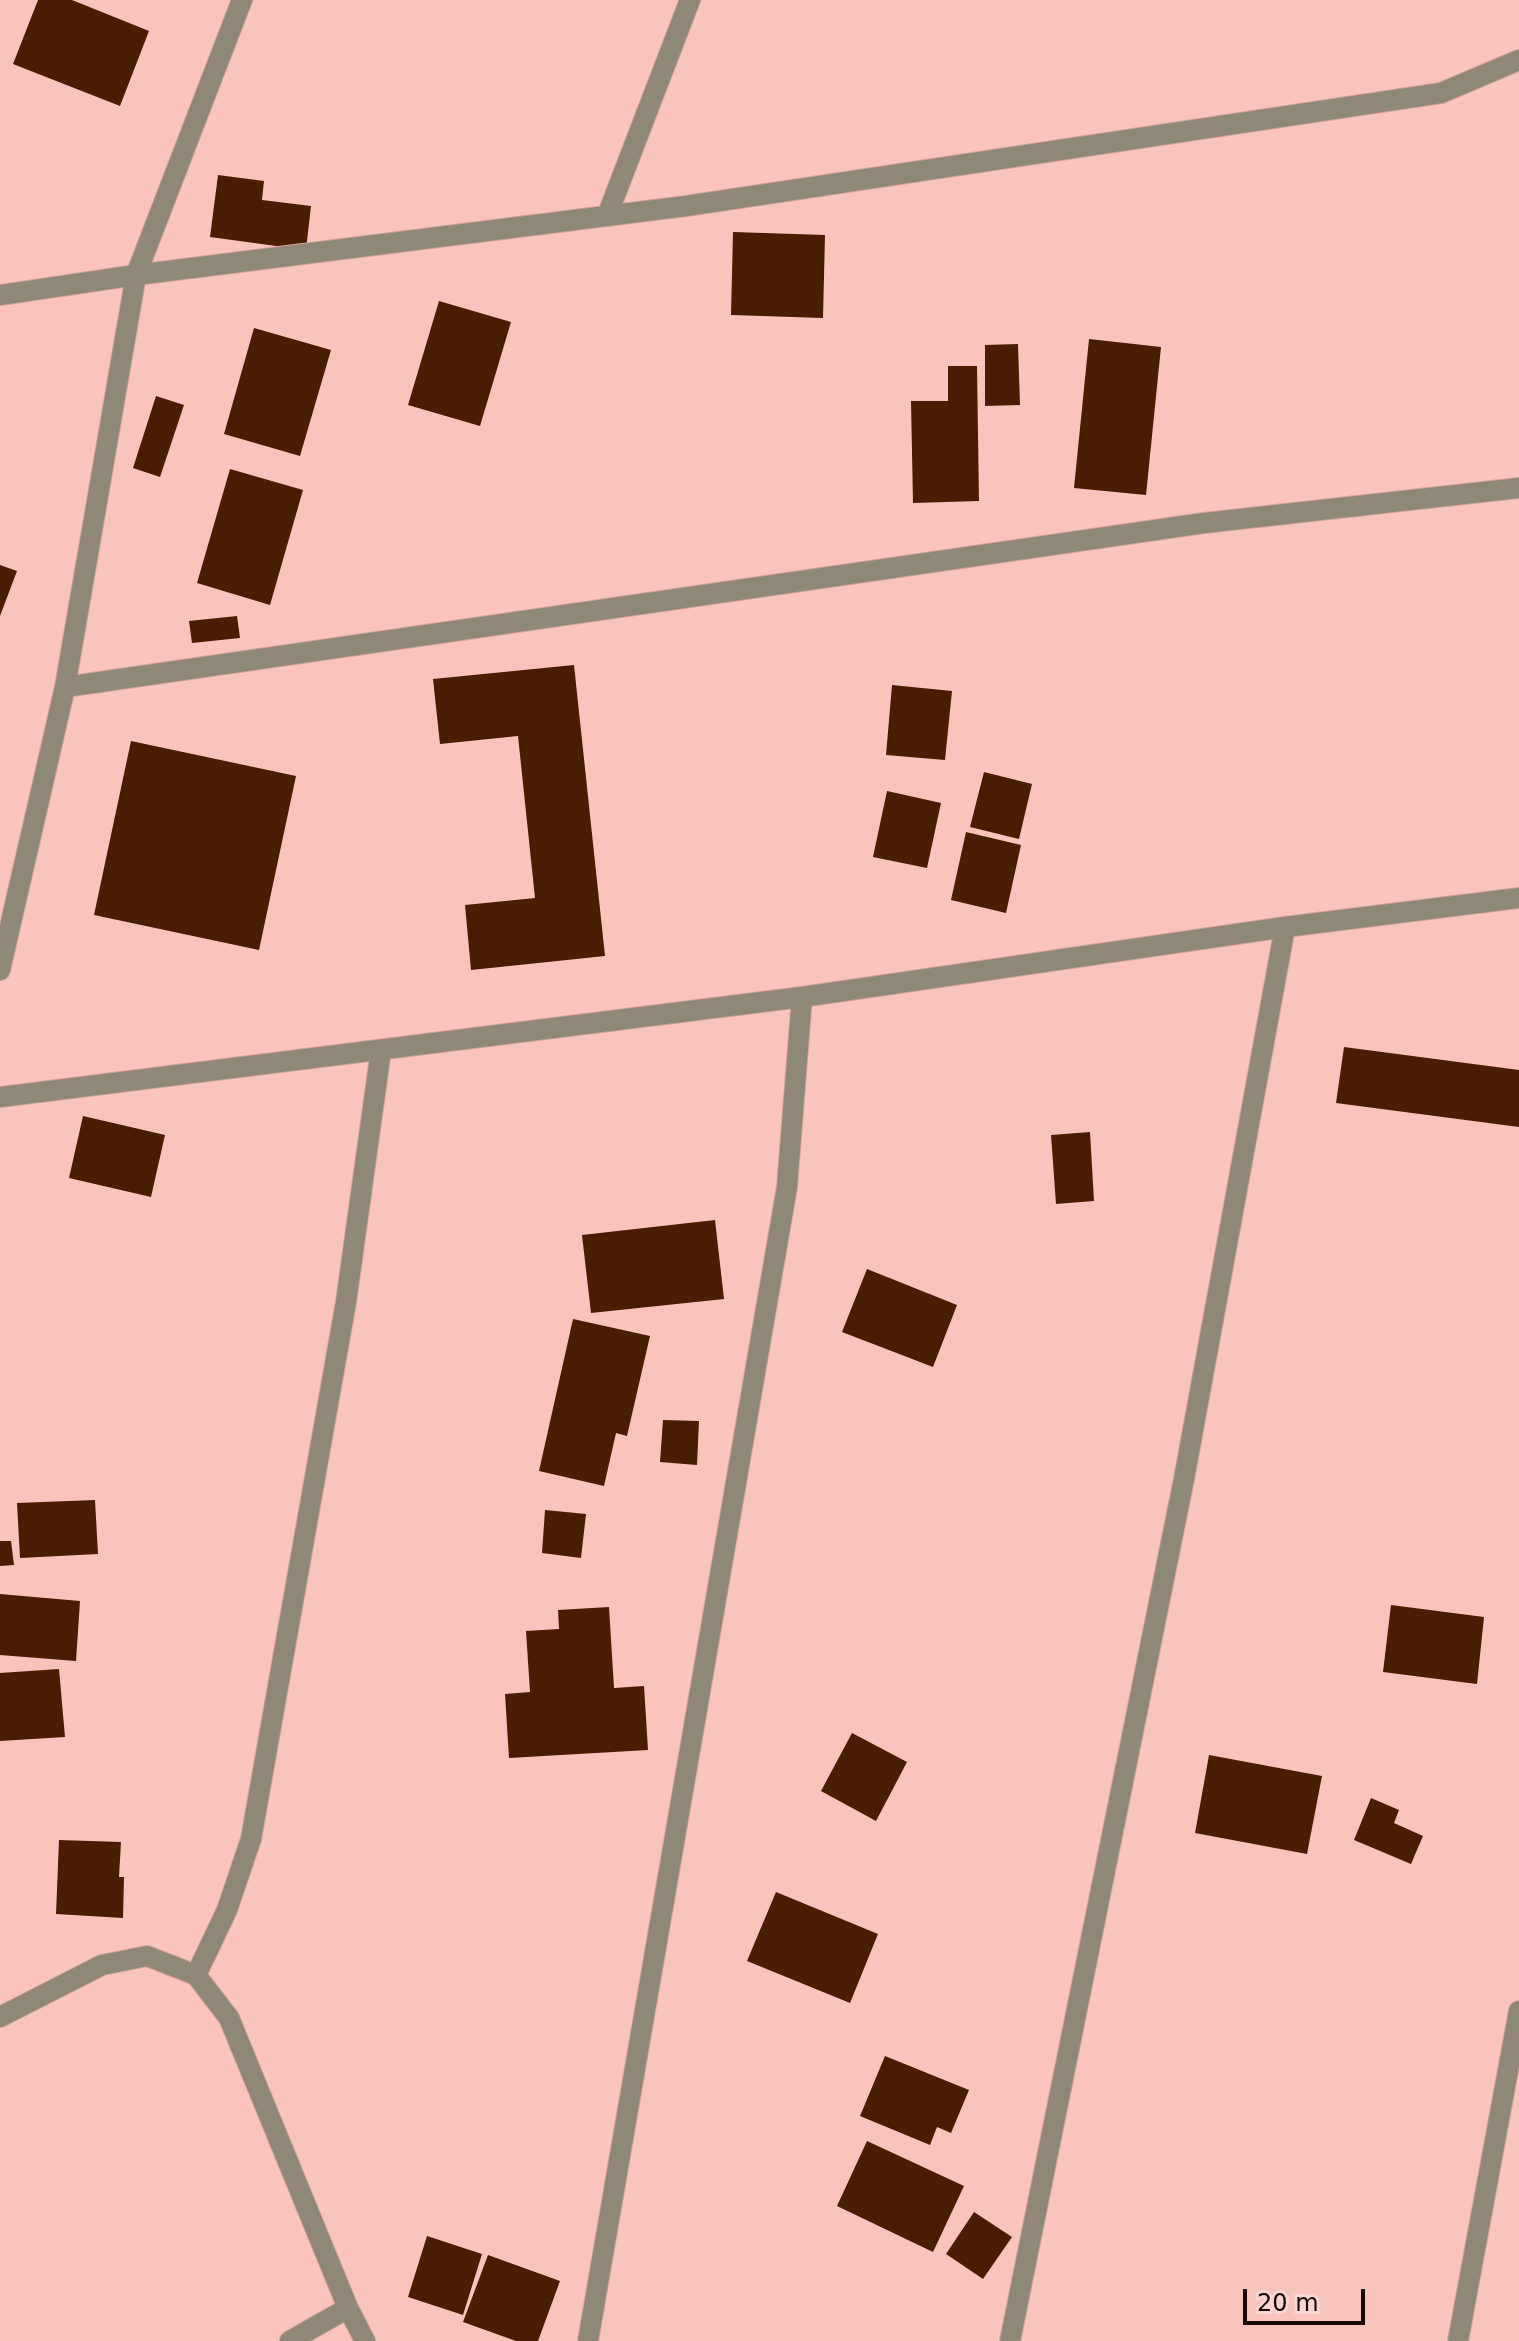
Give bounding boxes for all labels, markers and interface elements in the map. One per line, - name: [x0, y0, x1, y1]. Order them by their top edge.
- scale bar: [1247, 2273, 1369, 2323]
- text: 20 m: [1257, 2289, 1319, 2317]

